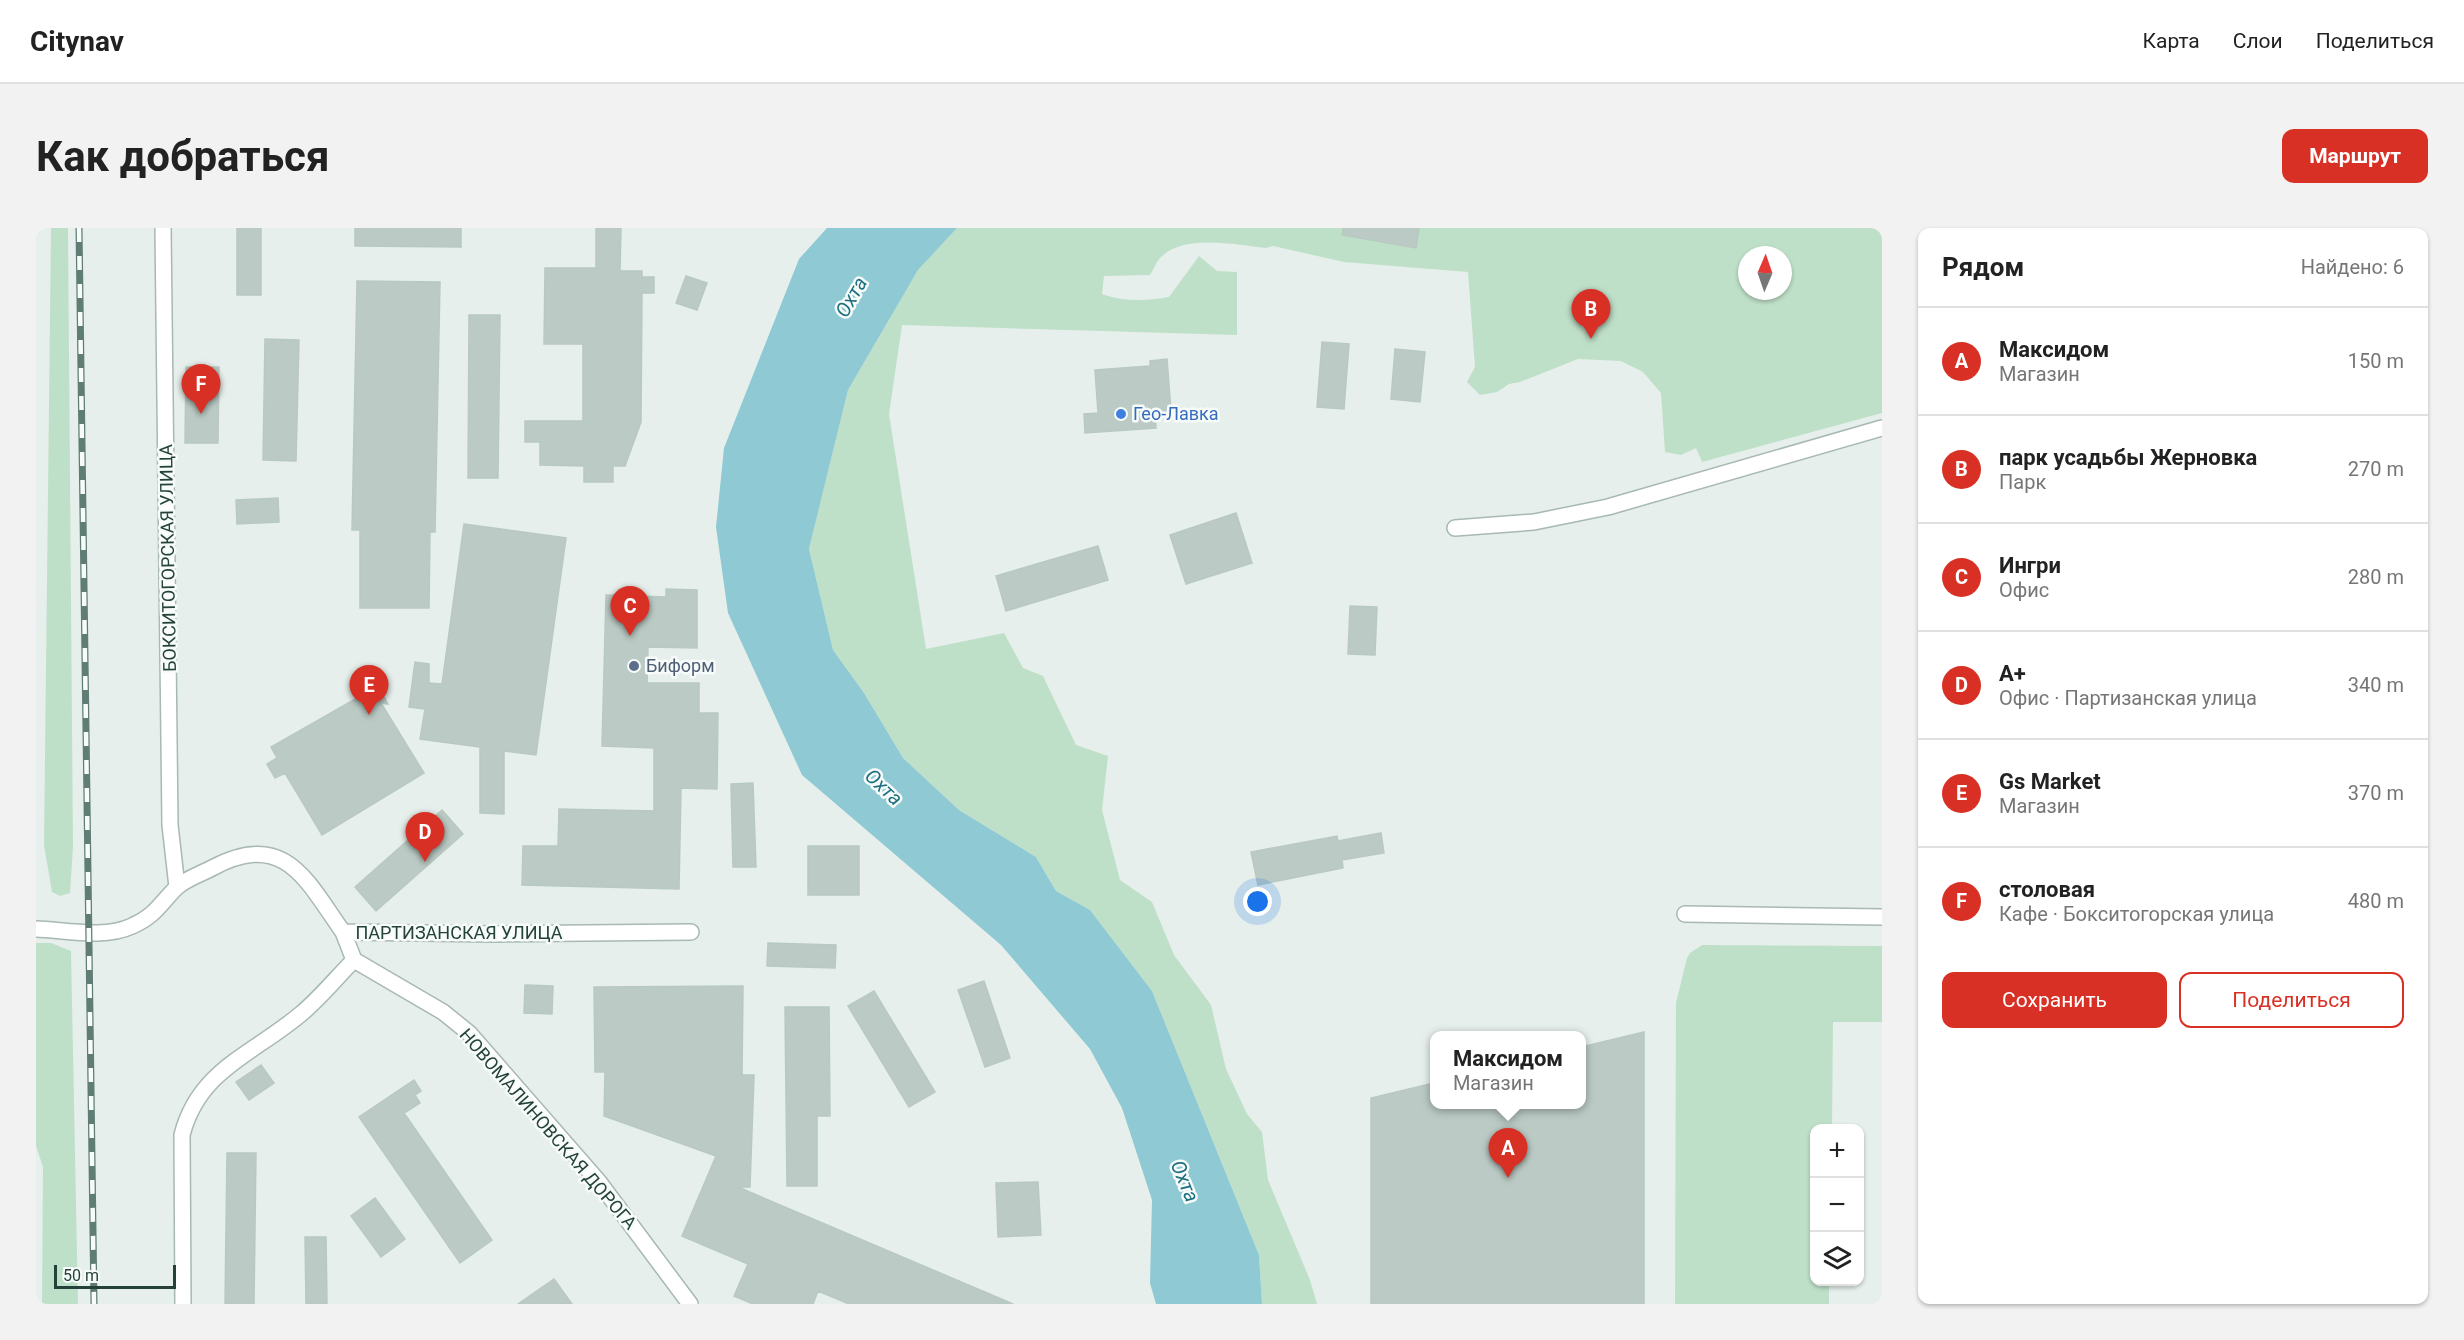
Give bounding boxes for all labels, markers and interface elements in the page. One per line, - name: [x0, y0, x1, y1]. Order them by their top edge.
- text: Citynav: [30, 25, 124, 58]
- text: Карта: [2143, 29, 2200, 53]
- text: Слои: [2233, 29, 2283, 53]
- text: Поделиться: [2316, 29, 2434, 53]
- button: Маршрут: [2282, 129, 2428, 183]
- text: Как добраться: [36, 132, 330, 181]
- north arrow: [1738, 246, 1792, 300]
- text: Рядом: [1942, 252, 2024, 282]
- text: Найдено: 6: [2301, 255, 2404, 279]
- water label: Охта: [830, 273, 872, 321]
- pin: B: [1572, 290, 1610, 339]
- text: Максидом: [1999, 337, 2109, 362]
- text: A: [1955, 349, 1968, 373]
- text: 150 m: [2348, 349, 2404, 373]
- text: Магазин: [1999, 362, 2080, 386]
- pin: F: [182, 364, 220, 414]
- place label: Гео-Лавка: [1133, 403, 1219, 424]
- marker: Гео-Лавка: [1114, 407, 1128, 421]
- street label: БОКСИТОГОРСКАЯ УЛИЦА: [155, 444, 180, 672]
- text: парк усадьбы Жерновка: [1999, 445, 2257, 470]
- text: B: [1955, 457, 1968, 481]
- text: 270 m: [2348, 457, 2404, 481]
- text: Парк: [1999, 470, 2046, 494]
- text: Ингри: [1999, 553, 2061, 578]
- text: C: [1955, 565, 1968, 589]
- text: 280 m: [2348, 565, 2404, 589]
- text: Офис: [1999, 578, 2049, 602]
- pin: C: [610, 586, 650, 636]
- place label: Биформ: [646, 655, 715, 676]
- marker: Биформ: [627, 659, 641, 673]
- text: А+: [1999, 661, 2026, 686]
- pin: E: [350, 666, 388, 715]
- text: D: [1955, 673, 1968, 697]
- text: 340 m: [2348, 673, 2404, 697]
- text: Офис · Партизанская улица: [1999, 686, 2257, 710]
- water label: Охта: [860, 764, 908, 810]
- text: Gs Market: [1999, 769, 2101, 794]
- text: E: [1956, 781, 1967, 805]
- text: 370 m: [2348, 781, 2404, 805]
- text: Магазин: [1999, 794, 2080, 818]
- pin: D: [406, 812, 444, 862]
- text: столовая: [1999, 877, 2095, 902]
- your location: [1243, 887, 1272, 916]
- text: F: [1956, 889, 1967, 913]
- text: 480 m: [2348, 889, 2404, 913]
- text: Кафе · Бокситогорская улица: [1999, 902, 2274, 926]
- street label: ПАРТИЗАНСКАЯ УЛИЦА: [355, 922, 563, 943]
- button: Сохранить: [1942, 972, 2167, 1028]
- button: Поделиться: [2179, 972, 2404, 1028]
- street label: НОВОМАЛИНОВСКАЯ ДОРОГА: [455, 1024, 641, 1234]
- popup: [1430, 1031, 1586, 1109]
- text: Максидом: [1453, 1046, 1563, 1071]
- text: Магазин: [1453, 1071, 1534, 1095]
- map controls: [1810, 1124, 1864, 1286]
- button: +: [1810, 1124, 1864, 1178]
- pin: A: [1488, 1128, 1528, 1178]
- water label: Охта: [1166, 1157, 1204, 1205]
- button: −: [1810, 1178, 1864, 1232]
- button: layers: [1810, 1232, 1864, 1286]
- scale bar: [54, 1262, 176, 1290]
- text: 50 m: [63, 1266, 99, 1285]

